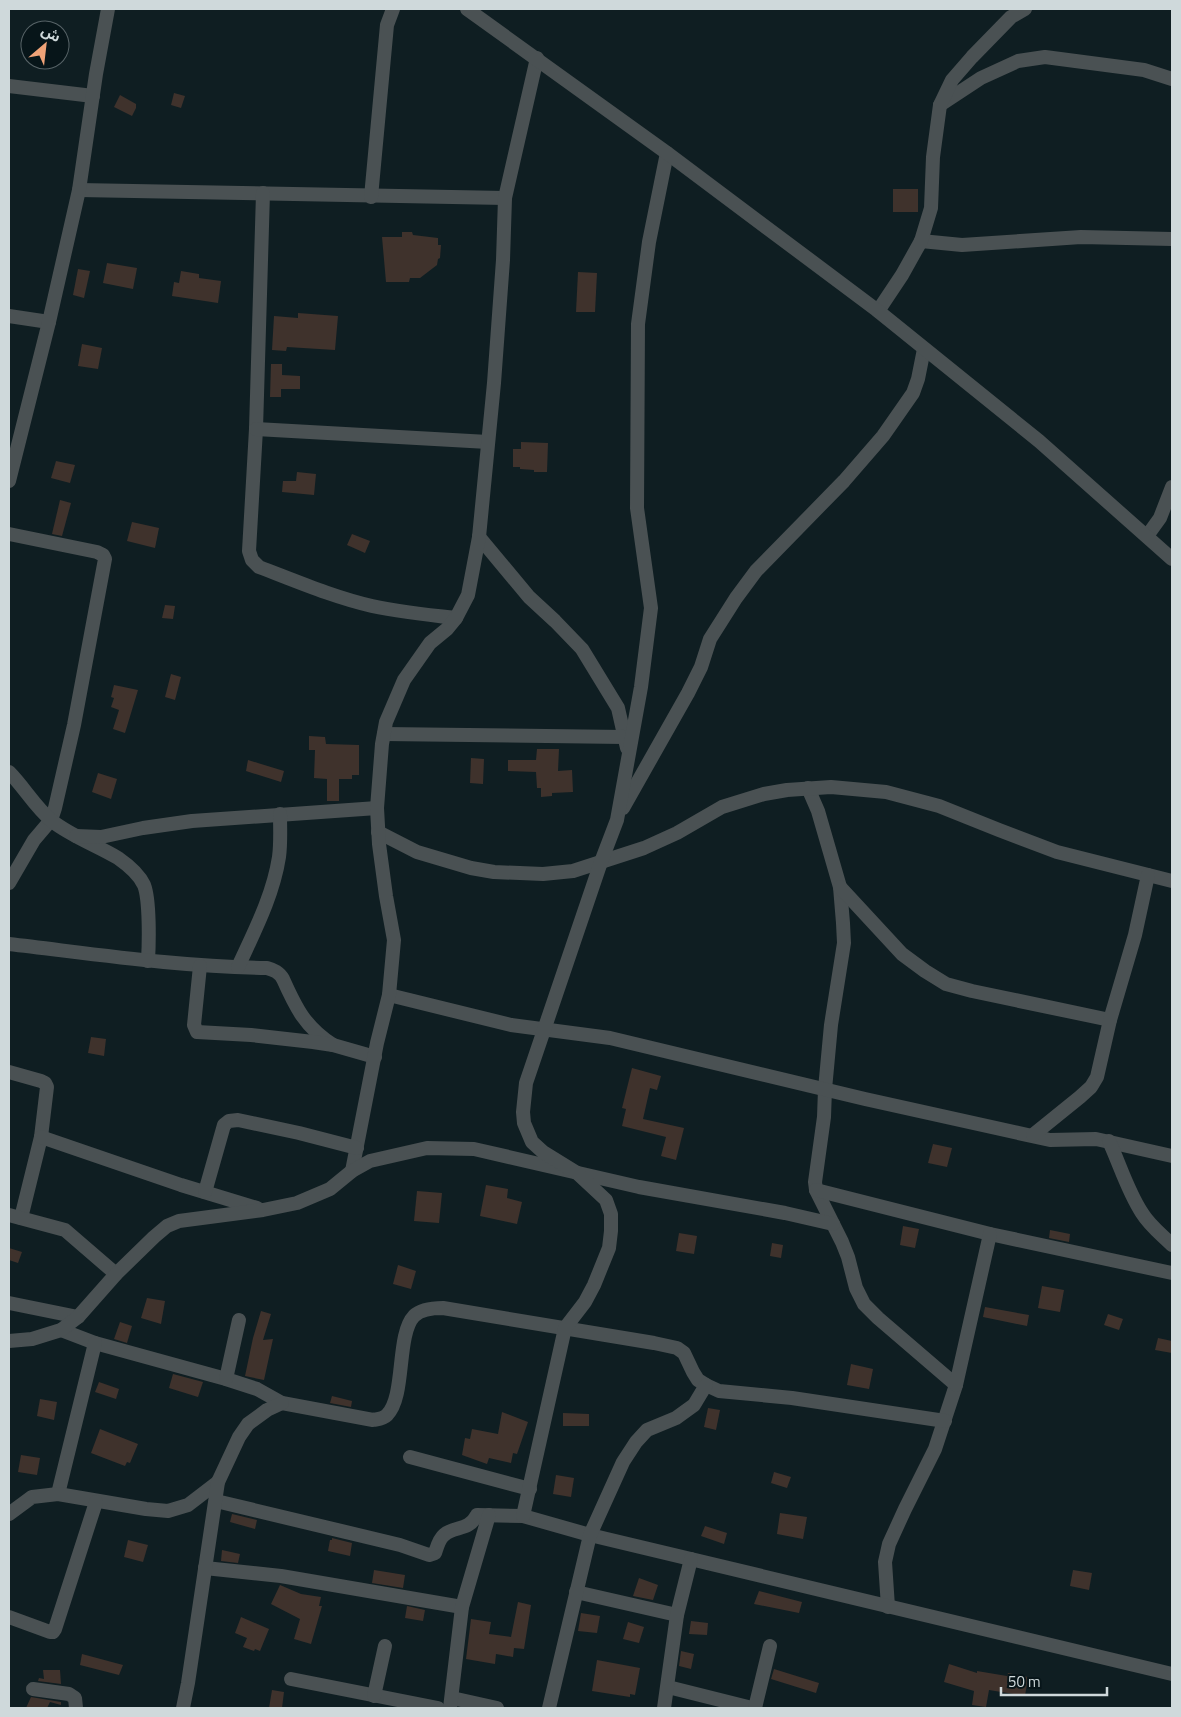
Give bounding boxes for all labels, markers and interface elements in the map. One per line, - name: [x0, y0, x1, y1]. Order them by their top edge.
- text: ش: [38, 19, 65, 47]
- north arrow: [20, 20, 70, 70]
- scale bar: [1001, 1664, 1107, 1696]
- text: 50 m: [1008, 1670, 1041, 1693]

